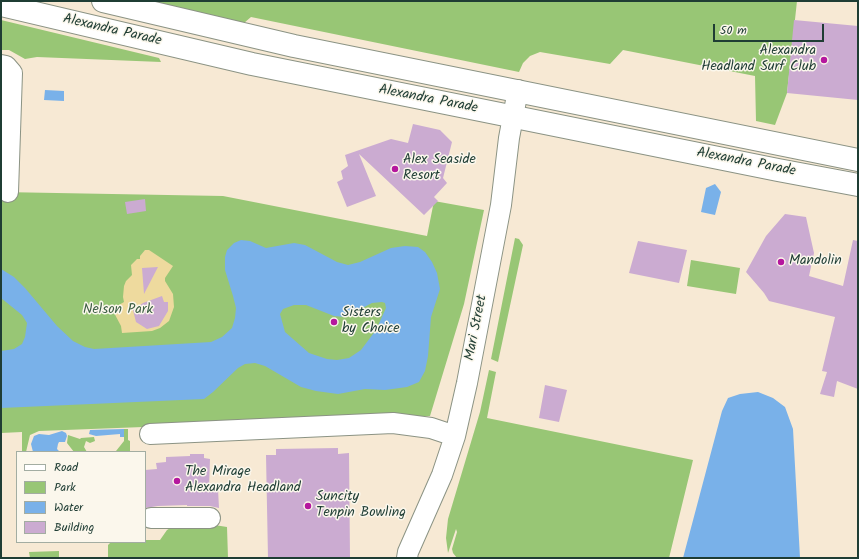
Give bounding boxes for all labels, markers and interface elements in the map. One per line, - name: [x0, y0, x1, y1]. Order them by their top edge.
- street label: Alexandra Parade: [61, 11, 163, 51]
- scale bar: [715, 16, 826, 42]
- text: 50 m: [720, 21, 747, 40]
- place label: Alexandra Headland Surf Club: [701, 44, 816, 76]
- marker: Alexandra Headland Surf Club: [819, 55, 829, 65]
- street label: Alexandra Parade: [377, 82, 479, 118]
- street label: Alexandra Parade: [695, 145, 797, 181]
- place label: Alex Seaside Resort: [403, 153, 476, 186]
- marker: Alex Seaside Resort: [390, 164, 400, 174]
- place label: Mandolin: [789, 254, 842, 270]
- marker: Mandolin: [776, 257, 786, 267]
- street label: Mari Street: [462, 294, 492, 362]
- park label: Nelson Park: [83, 303, 153, 319]
- place label: Sisters by Choice: [342, 306, 400, 338]
- marker: Sisters by Choice: [329, 317, 339, 327]
- legend: [16, 451, 146, 543]
- text: Road: [54, 458, 78, 477]
- place label: The Mirage Alexandra Headland: [185, 465, 301, 498]
- marker: The Mirage Alexandra Headland: [172, 476, 182, 486]
- text: Park: [54, 478, 76, 497]
- place label: Suncity Tenpin Bowling: [316, 490, 406, 522]
- text: Water: [54, 498, 83, 517]
- marker: Suncity Tenpin Bowling: [303, 501, 313, 511]
- text: Building: [54, 518, 94, 537]

